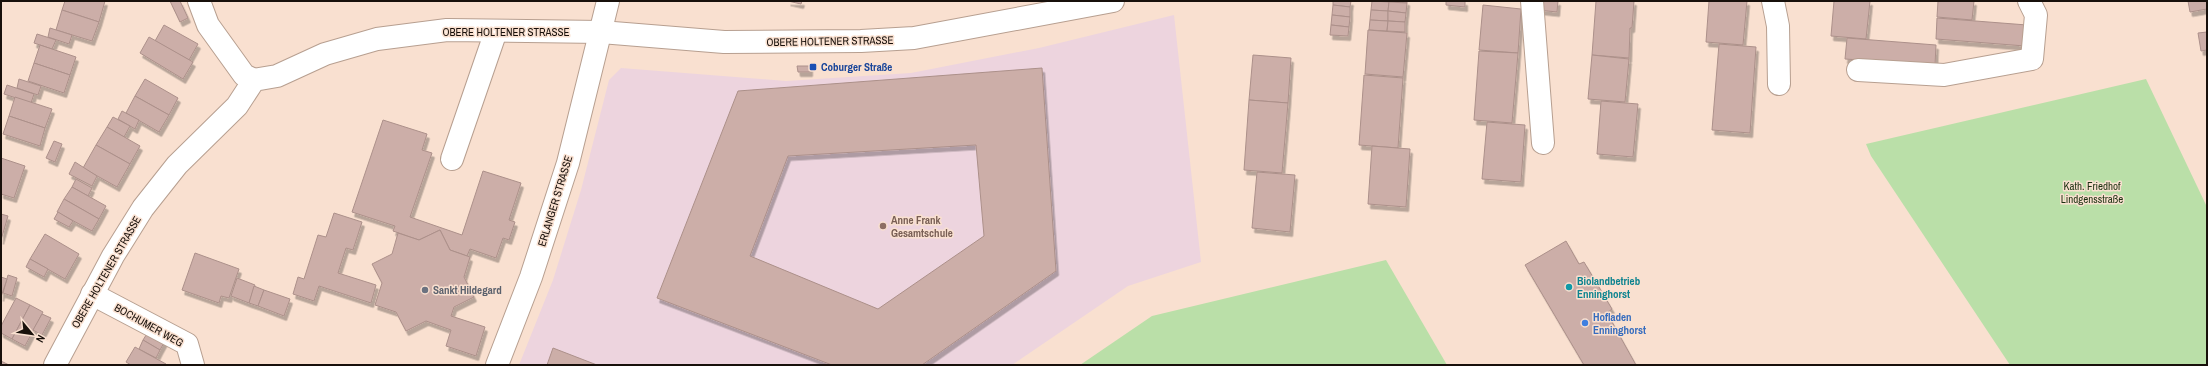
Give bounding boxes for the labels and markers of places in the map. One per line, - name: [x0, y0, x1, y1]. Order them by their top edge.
- place label: Coburger Straße: [821, 60, 892, 74]
- marker: Coburger Straße: [808, 62, 818, 72]
- place label: Anne Frank Gesamtschule: [891, 213, 953, 240]
- marker: Anne Frank Gesamtschule: [878, 221, 888, 231]
- place label: Biolandbetrieb Enninghorst: [1577, 274, 1641, 301]
- marker: Biolandbetrieb Enninghorst: [1564, 282, 1574, 292]
- place label: Sankt Hildegard: [433, 283, 502, 297]
- marker: Sankt Hildegard: [420, 285, 430, 295]
- place label: Hofladen Enninghorst: [1593, 310, 1646, 337]
- marker: Hofladen Enninghorst: [1580, 318, 1590, 328]

